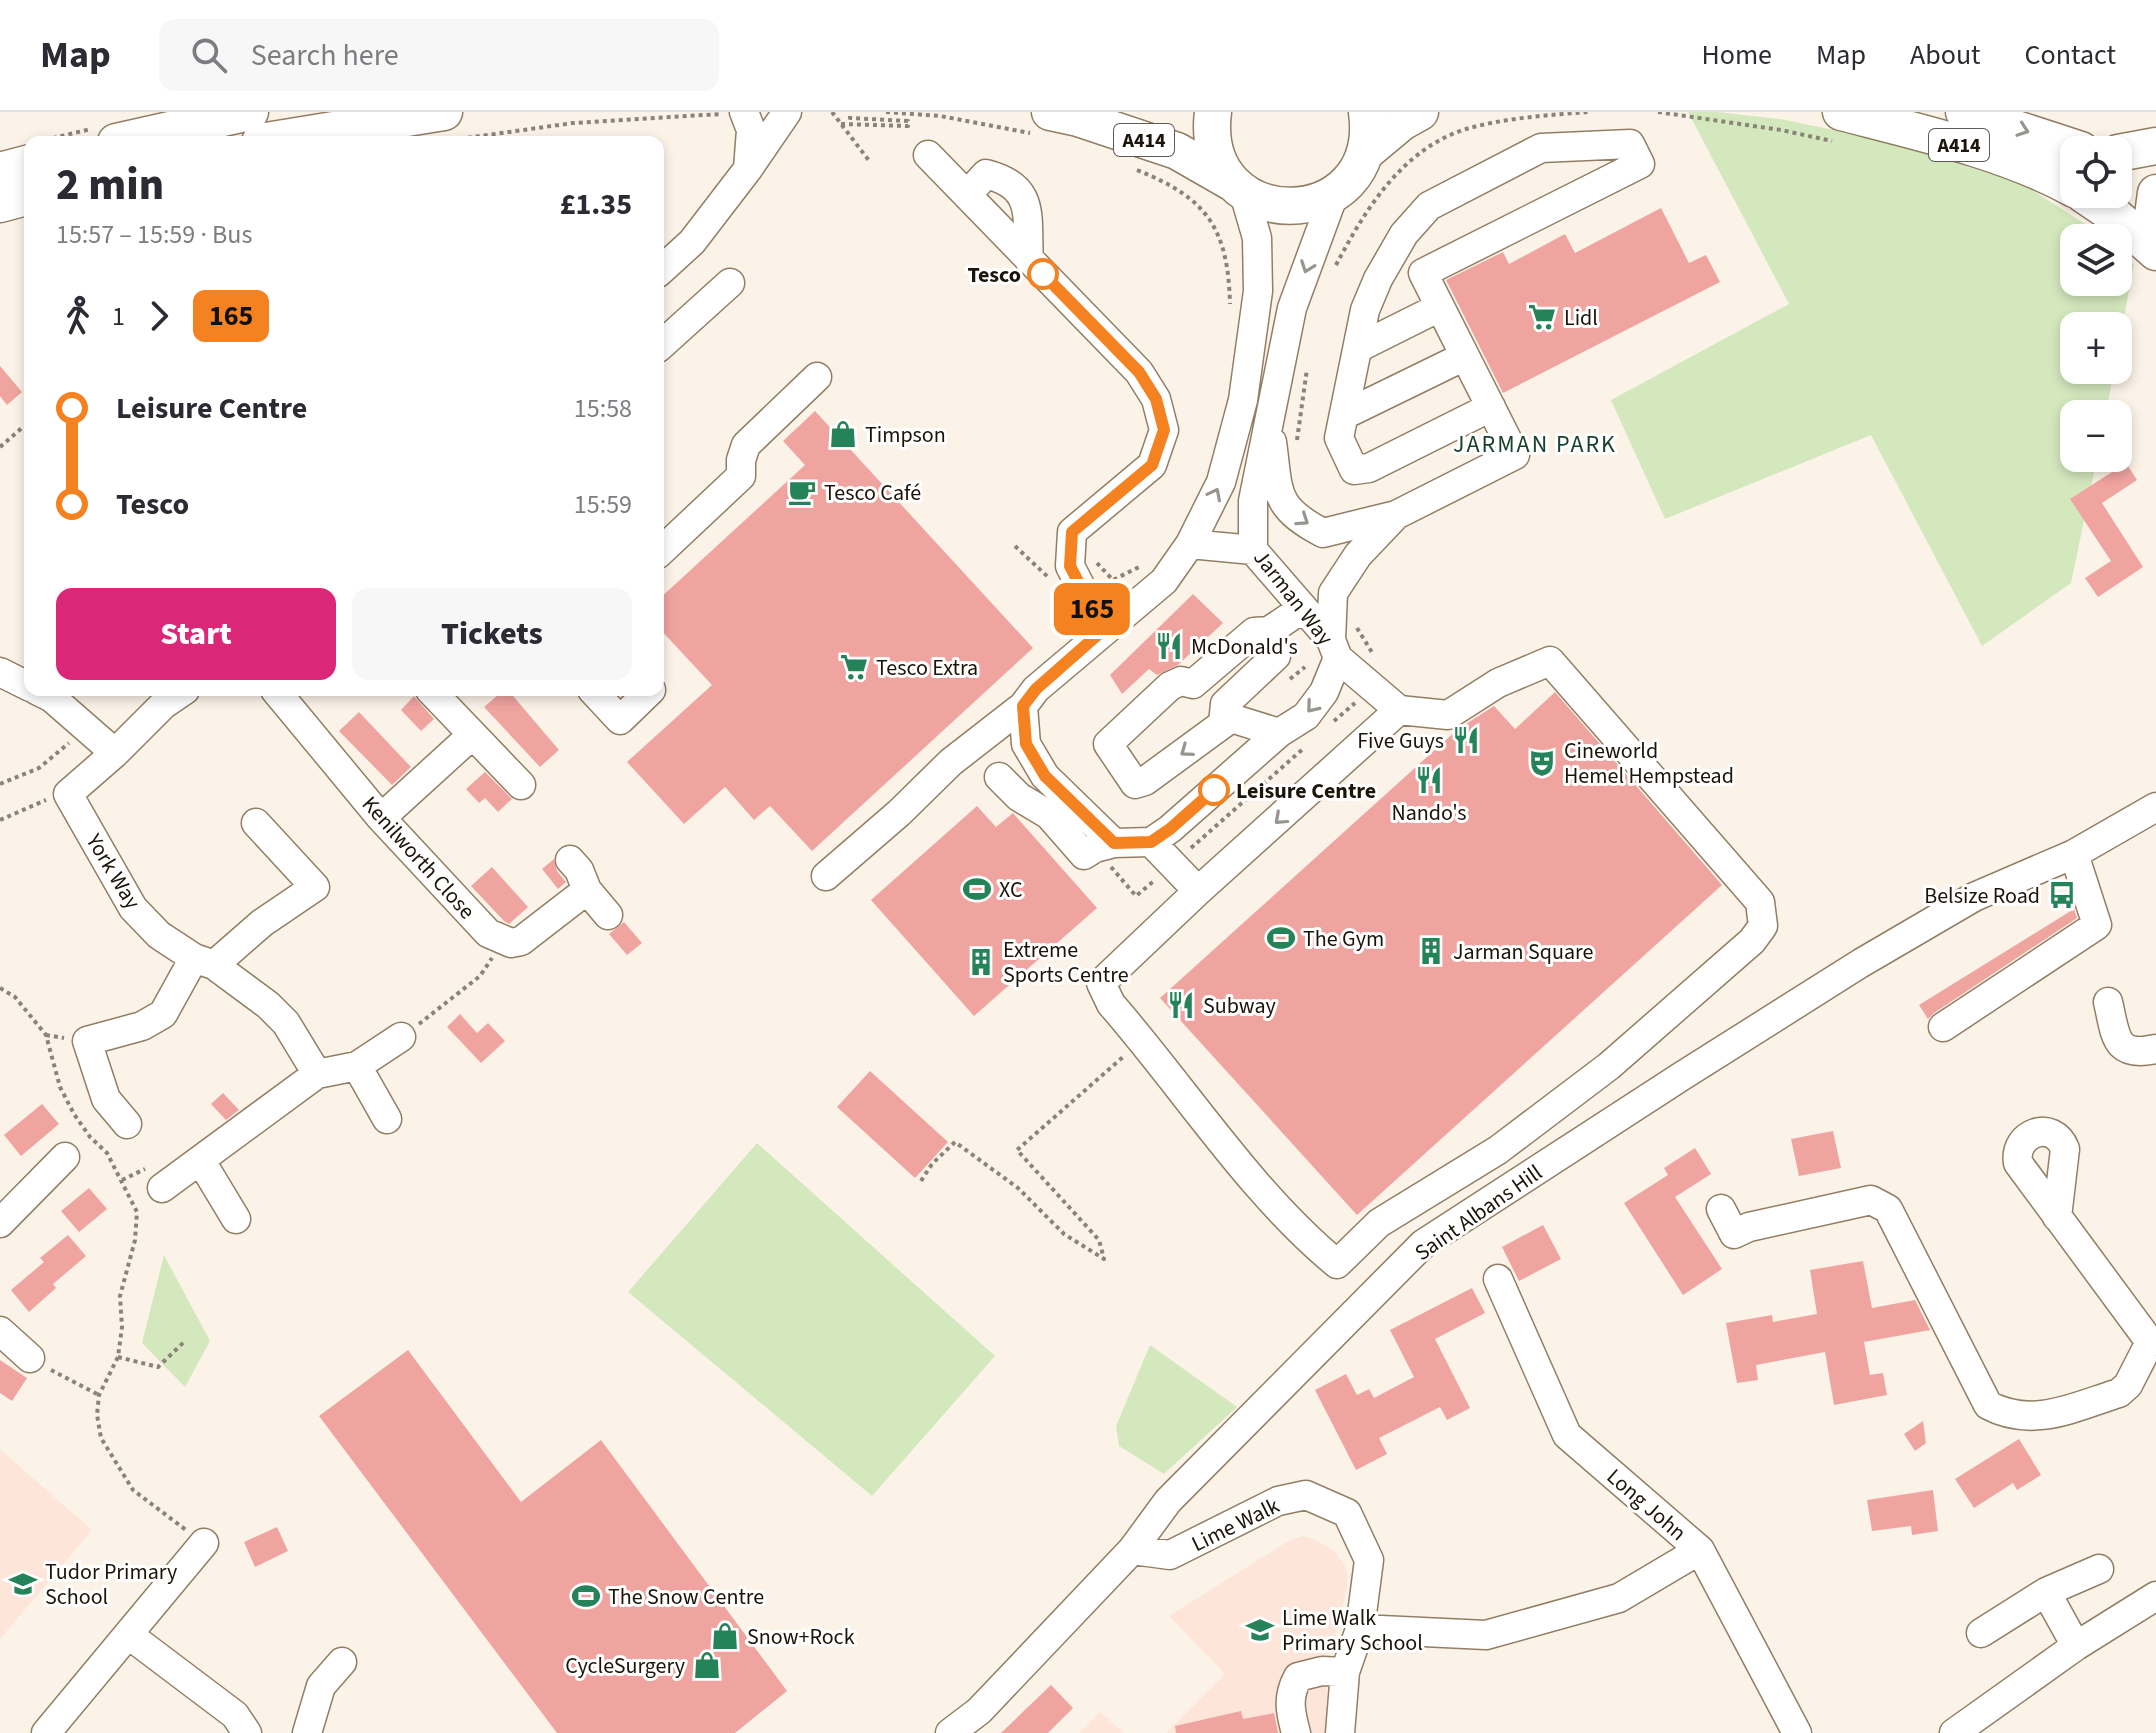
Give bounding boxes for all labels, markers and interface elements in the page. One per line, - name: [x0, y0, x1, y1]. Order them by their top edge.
- search box: [159, 19, 719, 91]
- text: Map: [40, 28, 111, 82]
- icon: search: [187, 33, 231, 77]
- text: Search here: [251, 34, 399, 77]
- text: Home: [1701, 35, 1772, 75]
- text: Map: [1816, 35, 1866, 75]
- text: About: [1910, 35, 1981, 75]
- text: Contact: [2025, 35, 2116, 75]
- one-way arrow: [2015, 121, 2029, 137]
- road number: A414: [1114, 124, 1174, 156]
- road number: A414: [1929, 129, 1989, 161]
- map controls: [2060, 136, 2132, 472]
- button: locate: [2060, 136, 2132, 208]
- text: 2 min: [56, 154, 164, 217]
- text: £1.35: [560, 183, 632, 226]
- text: 15:57 – 15:59 · Bus: [56, 216, 252, 253]
- button: layers: [2060, 224, 2132, 296]
- place label: Tesco: [967, 259, 1021, 291]
- marker: Tesco: [1028, 259, 1058, 289]
- one-way arrow: [1301, 259, 1317, 273]
- icon: walk: [56, 294, 100, 338]
- icon: forward: [137, 294, 181, 338]
- text: 165: [209, 296, 253, 336]
- text: 1: [112, 298, 125, 335]
- supermarket icon: Lidl: [1527, 302, 1557, 332]
- place label: Lidl: [1564, 302, 1598, 334]
- button: +: [2060, 312, 2132, 384]
- text: Leisure Centre: [116, 387, 307, 430]
- text: 15:58: [574, 390, 632, 427]
- button: −: [2060, 400, 2132, 472]
- shop icon: Timpson: [828, 419, 858, 449]
- place label: Timpson: [865, 419, 946, 451]
- district label: JARMAN PARK: [1453, 427, 1617, 462]
- cafe icon: Tesco Café: [787, 477, 817, 507]
- place label: Tesco Café: [824, 477, 921, 509]
- text: Tesco: [116, 483, 189, 526]
- text: 15:59: [574, 486, 632, 523]
- one-way arrow: [1205, 488, 1221, 503]
- one-way arrow: [1294, 511, 1308, 526]
- street label: Jarman Way: [1246, 543, 1341, 653]
- line badge: 165: [1046, 583, 1138, 635]
- button: Start: [56, 588, 336, 680]
- button: Tickets: [352, 588, 632, 680]
- text: 165: [1070, 589, 1114, 629]
- restaurant icon: McDonald's: [1154, 631, 1184, 661]
- place label: McDonald's: [1191, 631, 1298, 663]
- supermarket icon: Tesco Extra: [839, 652, 869, 682]
- place label: Tesco Extra: [876, 652, 978, 684]
- one-way arrow: [1307, 698, 1322, 712]
- place label: Five Guys: [1357, 725, 1444, 757]
- restaurant icon: Five Guys: [1451, 725, 1481, 755]
- place label: Cineworld Hemel Hempstead: [1564, 735, 1734, 792]
- one-way arrow: [1181, 741, 1195, 756]
- theatre icon: Cineworld Hemel Hempstead: [1527, 748, 1557, 778]
- restaurant icon: Nando's: [1414, 765, 1444, 795]
- marker: Leisure Centre: [1199, 775, 1229, 805]
- place label: Leisure Centre: [1236, 775, 1376, 807]
- street label: Kenilworth Close: [354, 789, 482, 926]
- place label: Nando's: [1391, 797, 1467, 829]
- one-way arrow: [1274, 810, 1289, 824]
- street label: York Way: [78, 827, 149, 916]
- sports icon: XC: [962, 874, 992, 904]
- place label: XC: [999, 874, 1022, 906]
- place label: Belsize Road: [1924, 880, 2040, 912]
- bus stop icon: Belsize Road: [2047, 880, 2077, 910]
- sports icon: The Gym: [1266, 923, 1296, 953]
- place label: The Gym: [1303, 923, 1384, 955]
- place label: Extreme Sports Centre: [1003, 934, 1129, 991]
- building icon: Jarman Square: [1416, 936, 1446, 966]
- place label: Jarman Square: [1453, 936, 1593, 968]
- building icon: Extreme Sports Centre: [966, 947, 996, 977]
- restaurant icon: Subway: [1166, 990, 1196, 1020]
- place label: Subway: [1203, 990, 1276, 1022]
- street label: Saint Albans Hill: [1408, 1157, 1549, 1269]
- street label: Long John: [1599, 1461, 1693, 1548]
- street label: Lime Walk: [1186, 1490, 1285, 1560]
- place label: Tudor Primary School: [45, 1556, 178, 1613]
- school or university icon: Tudor Primary School: [8, 1569, 38, 1599]
- sports icon: The Snow Centre: [571, 1581, 601, 1611]
- place label: The Snow Centre: [608, 1581, 764, 1613]
- place label: Lime Walk Primary School: [1282, 1602, 1423, 1659]
- school or university icon: Lime Walk Primary School: [1245, 1615, 1275, 1645]
- shop icon: Snow+Rock: [710, 1621, 740, 1651]
- place label: Snow+Rock: [747, 1621, 855, 1653]
- place label: CycleSurgery: [565, 1650, 686, 1682]
- shop icon: CycleSurgery: [692, 1650, 722, 1680]

